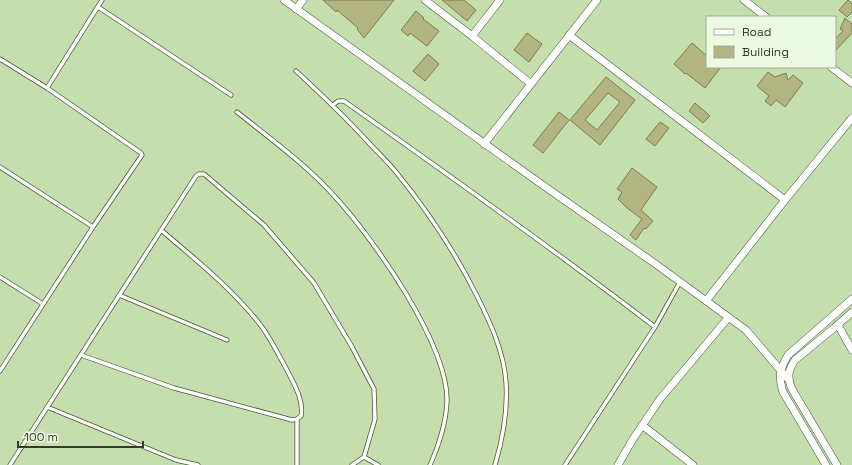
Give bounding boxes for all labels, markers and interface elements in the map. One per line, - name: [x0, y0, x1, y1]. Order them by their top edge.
- legend: [706, 16, 836, 68]
- text: Road: [742, 24, 771, 40]
- text: Building: [742, 44, 789, 60]
- scale bar: [18, 423, 143, 449]
- text: 100 m: [24, 429, 58, 445]

